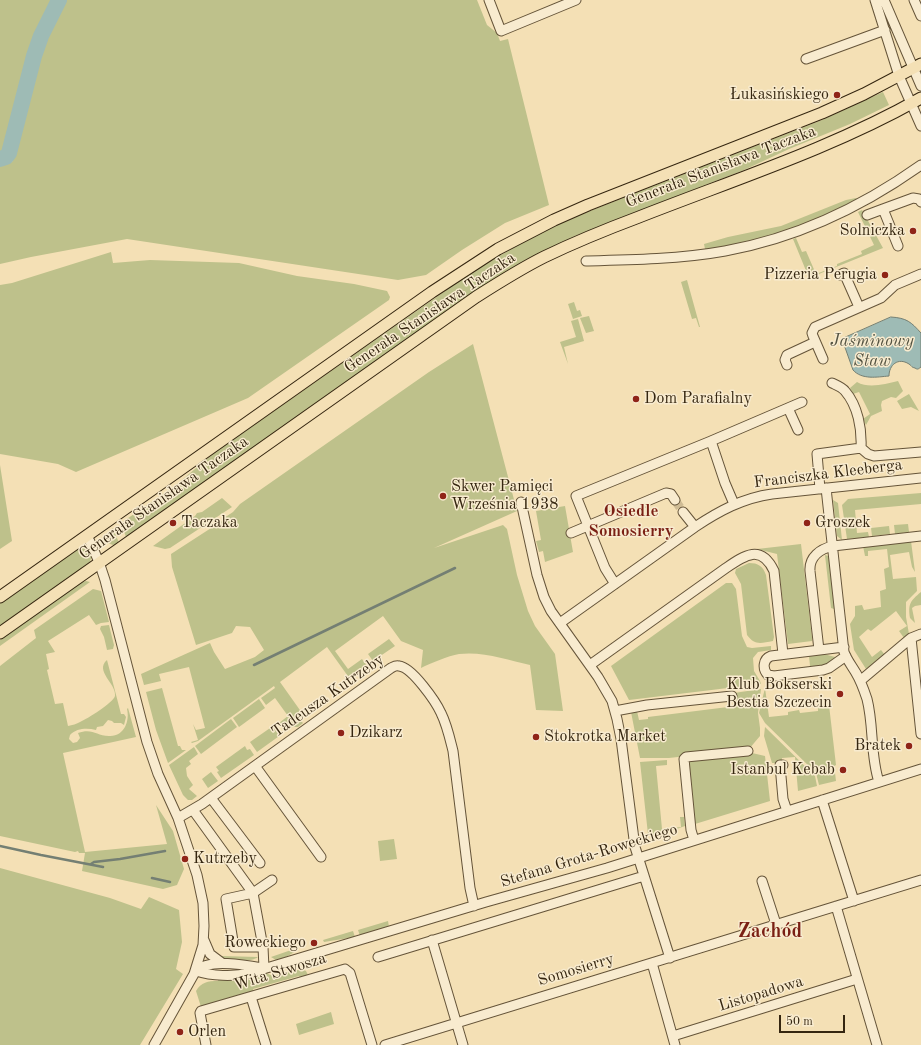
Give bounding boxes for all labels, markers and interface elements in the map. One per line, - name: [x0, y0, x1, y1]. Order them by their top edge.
- place label: Łukasińskiego: [730, 85, 829, 105]
- marker: Łukasińskiego: [832, 90, 842, 100]
- street label: Generała Stanisława Taczaka: [623, 122, 819, 212]
- place label: Solniczka: [840, 221, 905, 241]
- marker: Solniczka: [908, 226, 918, 236]
- street label: Generała Stanisława Taczaka: [341, 248, 519, 378]
- place label: Pizzeria Perugia: [764, 265, 877, 285]
- marker: Pizzeria Perugia: [880, 270, 890, 280]
- water label: Jaśminowy Staw: [830, 332, 914, 372]
- place label: Dom Parafialny: [644, 389, 752, 409]
- marker: Dom Parafialny: [631, 394, 641, 404]
- street label: Generała Stanisława Taczaka: [76, 432, 252, 564]
- street label: Franciszka Kleeberga: [753, 455, 903, 493]
- place label: Skwer Pamięci Września 1938: [451, 477, 558, 515]
- marker: Skwer Pamięci Września 1938: [438, 491, 448, 501]
- district label: Osiedle Somosierry: [588, 502, 674, 542]
- place label: Taczaka: [181, 513, 238, 533]
- place label: Groszek: [815, 513, 871, 533]
- marker: Taczaka: [168, 518, 178, 528]
- marker: Groszek: [802, 518, 812, 528]
- street label: Tadeusza Kutrzeby: [268, 650, 388, 742]
- place label: Klub Bokserski Bestia Szczecin: [726, 675, 832, 713]
- marker: Klub Bokserski Bestia Szczecin: [835, 689, 845, 699]
- place label: Dzikarz: [349, 723, 403, 743]
- place label: Stokrotka Market: [544, 727, 666, 747]
- marker: Dzikarz: [336, 728, 346, 738]
- marker: Stokrotka Market: [531, 732, 541, 742]
- place label: Bratek: [854, 736, 901, 756]
- marker: Bratek: [904, 741, 914, 751]
- place label: Istanbul Kebab: [730, 760, 835, 780]
- marker: Istanbul Kebab: [838, 765, 848, 775]
- street label: Stefana Grota-Roweckiego: [498, 820, 680, 892]
- place label: Kutrzeby: [193, 849, 257, 869]
- marker: Kutrzeby: [180, 854, 190, 864]
- district label: Zachód: [738, 920, 802, 944]
- place label: Roweckiego: [224, 933, 306, 953]
- marker: Roweckiego: [309, 938, 319, 948]
- street label: Wita Stwosza: [231, 949, 329, 995]
- street label: Somosierry: [536, 949, 616, 991]
- street label: Listopadowa: [716, 972, 806, 1016]
- scale bar: [781, 1007, 847, 1033]
- text: 50 m: [786, 1016, 813, 1028]
- place label: Orlen: [188, 1022, 226, 1042]
- marker: Orlen: [175, 1027, 185, 1037]

